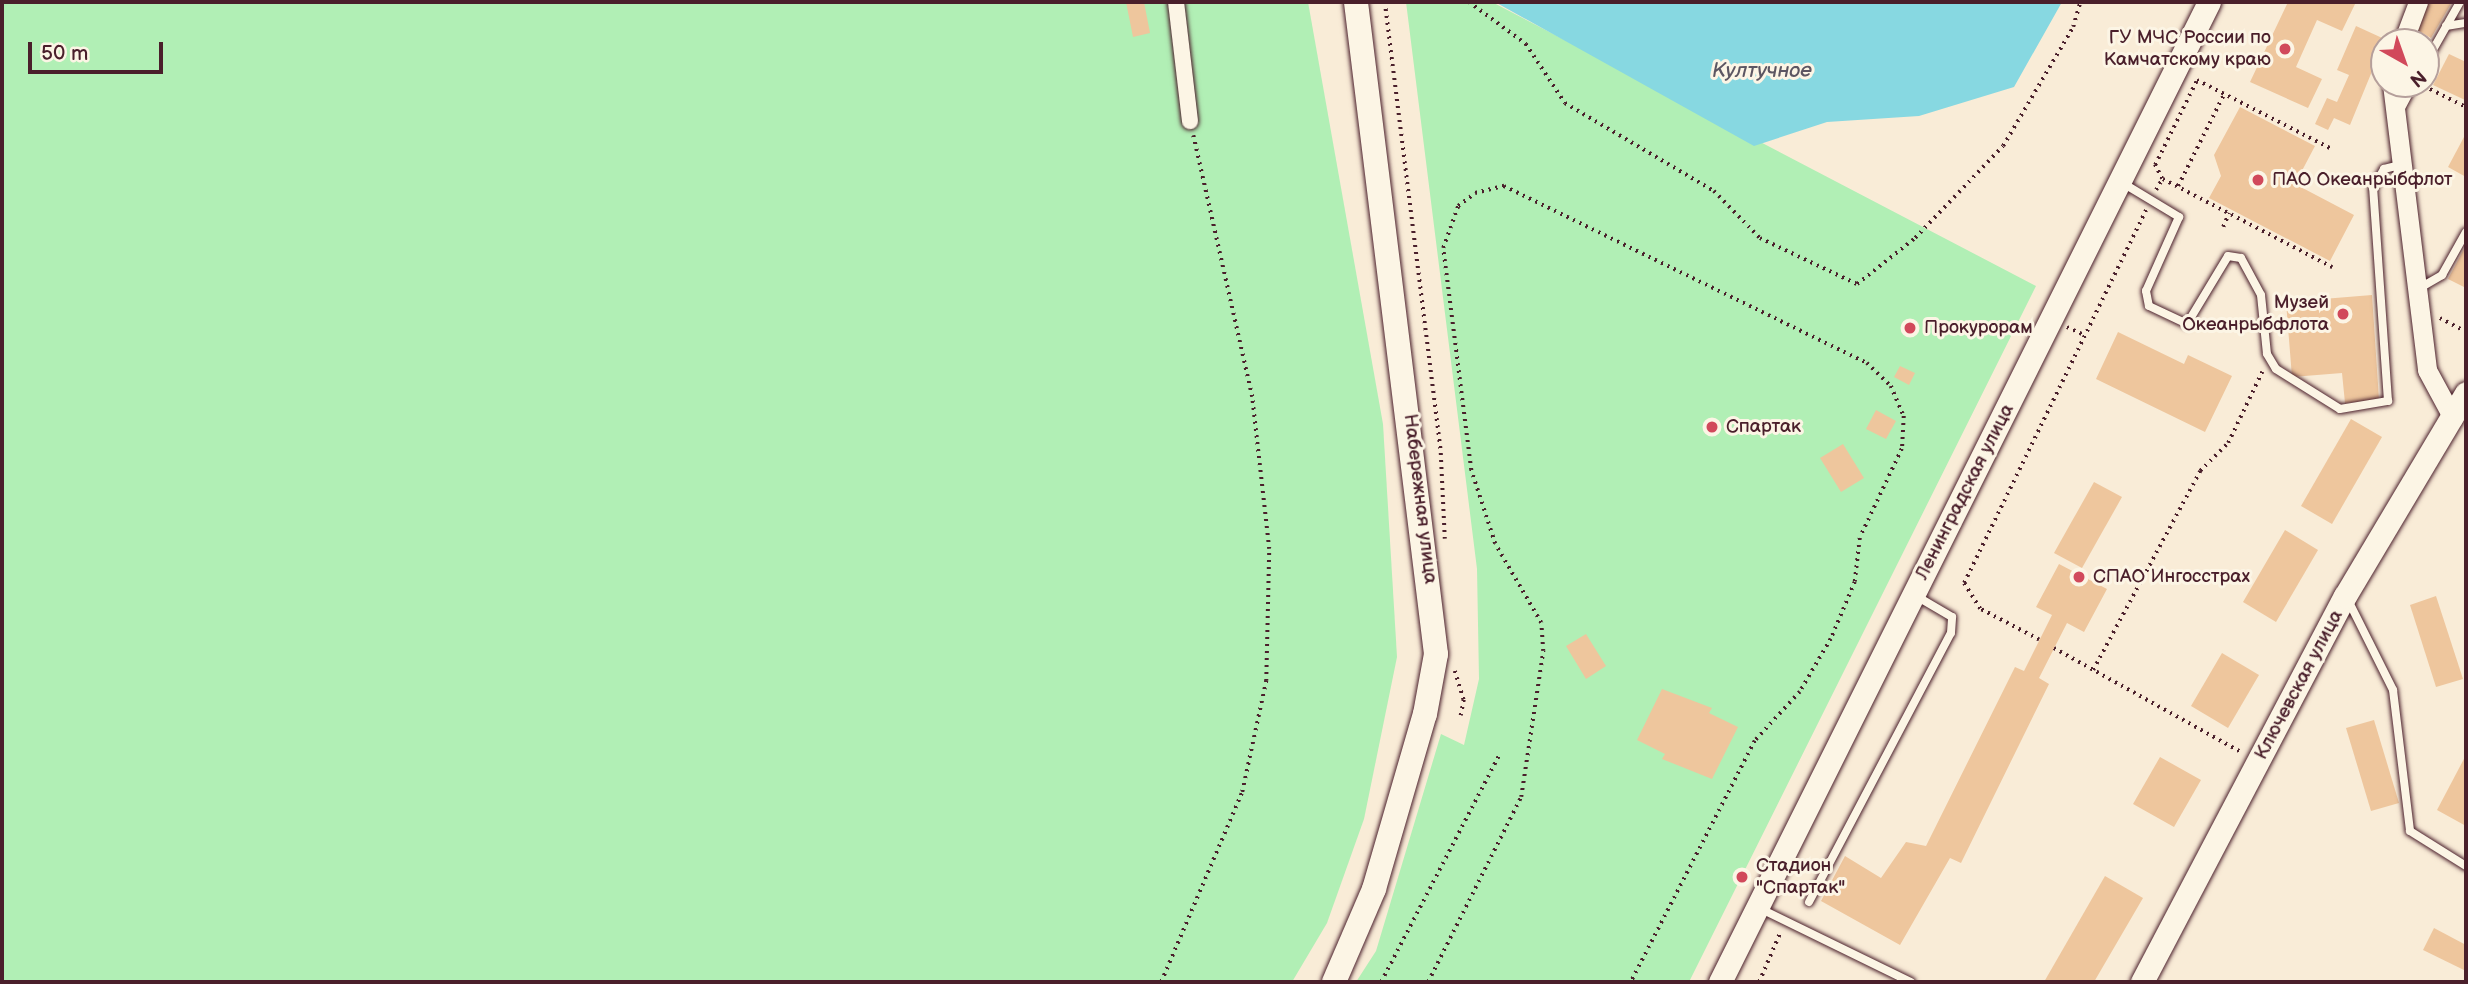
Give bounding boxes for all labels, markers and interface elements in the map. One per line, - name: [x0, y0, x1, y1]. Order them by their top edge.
- place label: ГУ МЧС России по Камчатскому краю: [2104, 27, 2271, 71]
- scale bar: [32, 28, 166, 72]
- north arrow: [2370, 28, 2440, 98]
- text: 50 m: [41, 41, 88, 66]
- marker: ГУ МЧС России по Камчатскому краю: [2277, 41, 2293, 57]
- water label: Култучное: [1712, 58, 1812, 84]
- text: N: [2405, 65, 2430, 91]
- place label: ПАО Океанрыбфлот: [2272, 169, 2453, 191]
- marker: ПАО Океанрыбфлот: [2250, 172, 2266, 188]
- place label: Музей Океанрыбфлота: [2182, 292, 2329, 336]
- marker: Музей Океанрыбфлота: [2335, 306, 2351, 322]
- place label: Прокурорам: [1924, 317, 2033, 339]
- marker: Прокурорам: [1902, 320, 1918, 336]
- street label: Ленинградская улица: [1911, 400, 2019, 584]
- street label: Набережная улица: [1398, 413, 1442, 585]
- place label: Спартак: [1726, 416, 1801, 438]
- marker: Спартак: [1704, 419, 1720, 435]
- place label: СПАО Ингосстрах: [2093, 566, 2250, 588]
- marker: СПАО Ингосстрах: [2071, 569, 2087, 585]
- street label: Ключевская улица: [2250, 606, 2348, 764]
- place label: Стадион "Спартак": [1756, 855, 1845, 899]
- marker: Стадион "Спартак": [1734, 869, 1750, 885]

